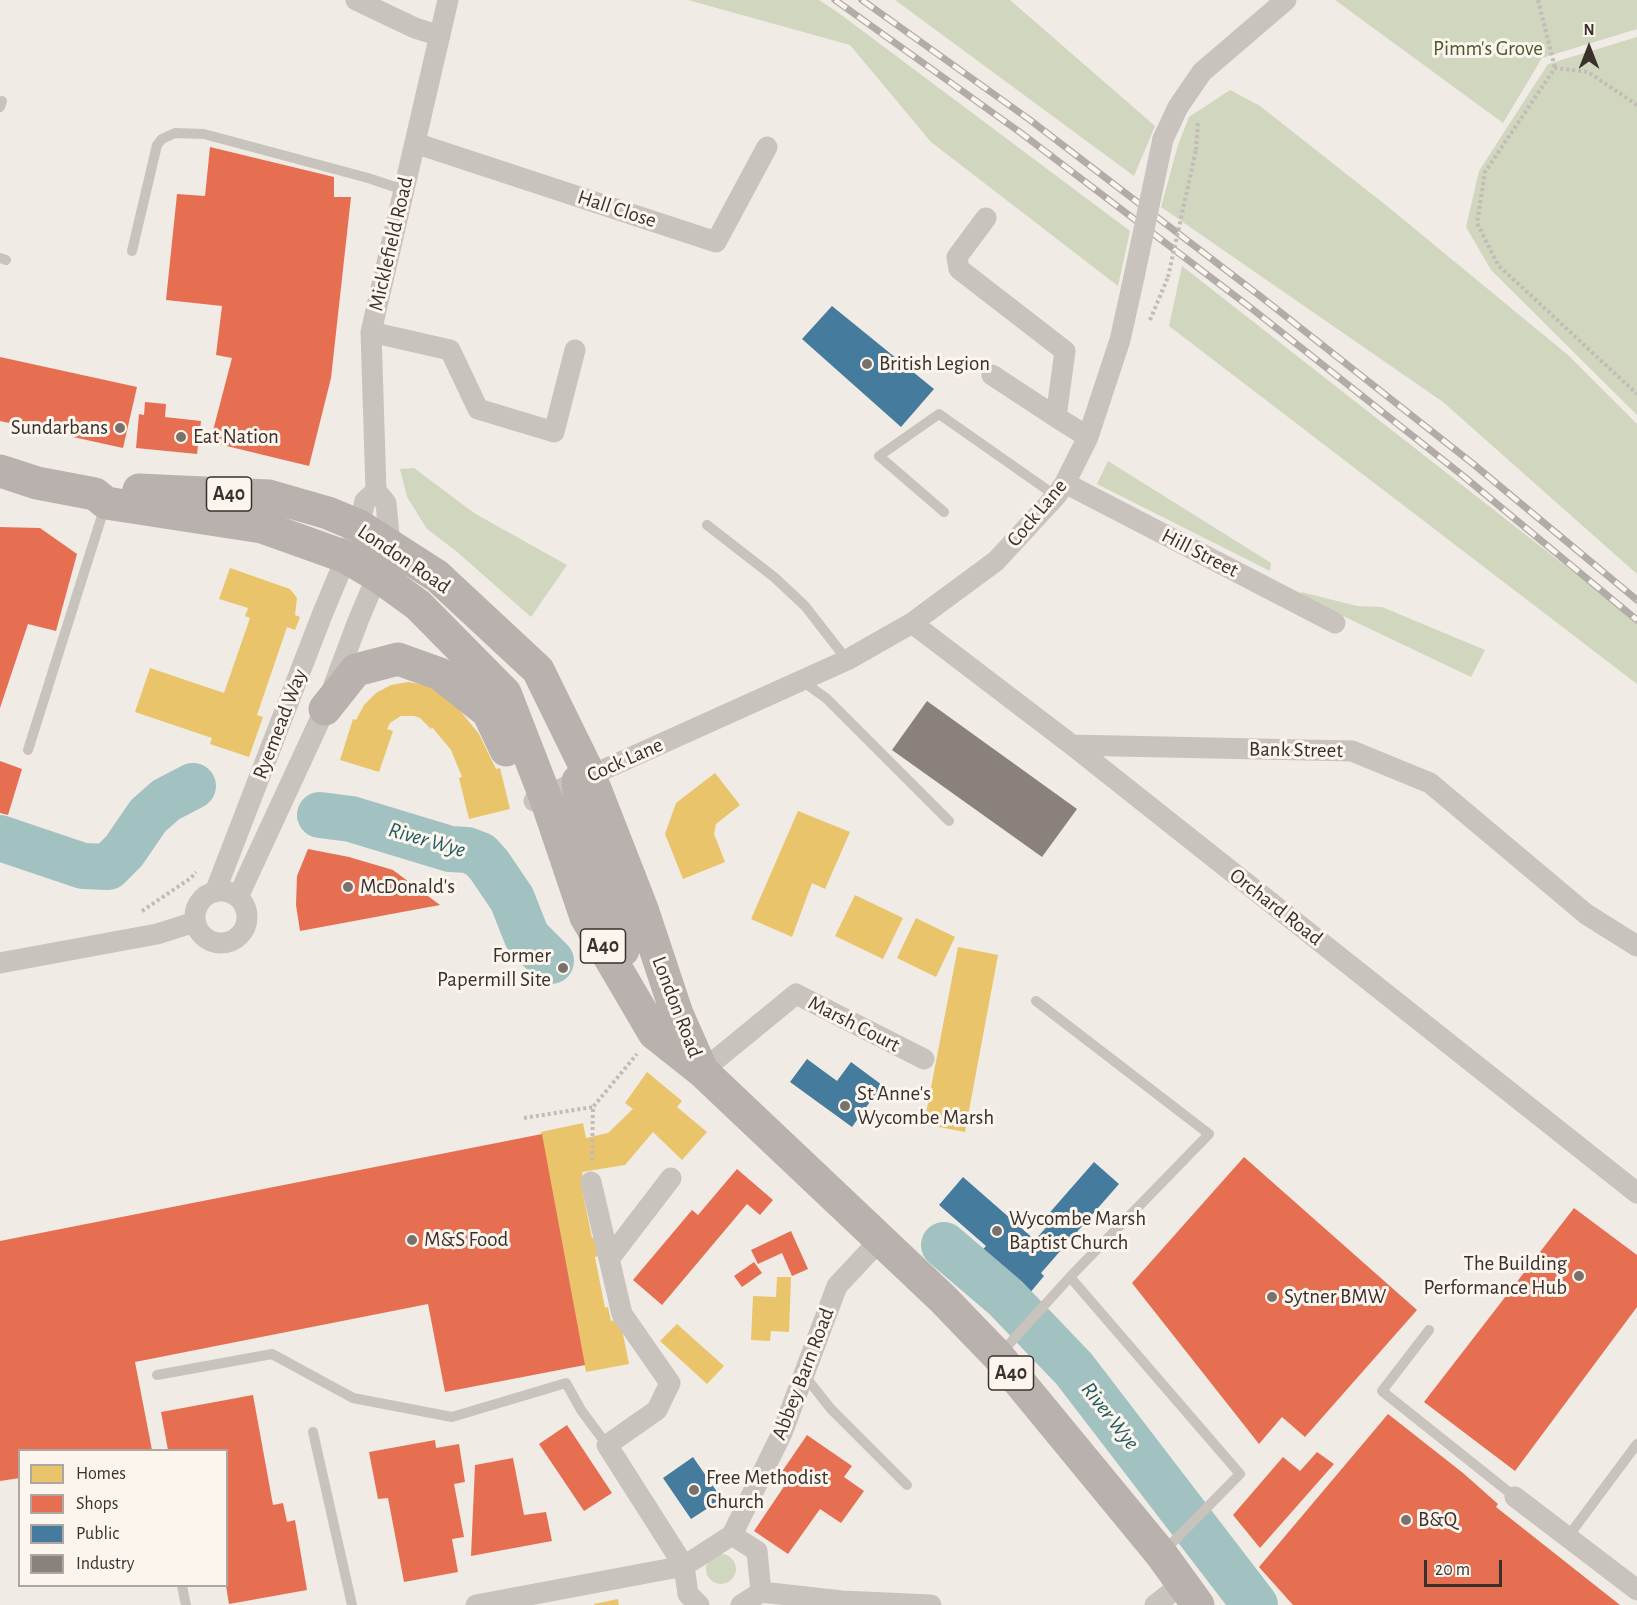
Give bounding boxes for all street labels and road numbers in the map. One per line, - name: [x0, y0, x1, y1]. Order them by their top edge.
- street label: Micklefield Road: [363, 175, 419, 313]
- street label: Hall Close: [574, 184, 660, 234]
- street label: Cock Lane: [1001, 474, 1073, 552]
- road number: A40: [206, 477, 252, 511]
- street label: London Road: [353, 519, 455, 599]
- street label: Hill Street: [1157, 523, 1243, 583]
- street label: Ryemead Way: [247, 665, 313, 783]
- street label: Cock Lane: [583, 732, 667, 788]
- street label: Bank Street: [1249, 737, 1343, 763]
- street label: Orchard Road: [1224, 863, 1328, 951]
- road number: A40: [580, 929, 626, 963]
- street label: London Road: [646, 953, 708, 1061]
- street label: Marsh Court: [804, 990, 904, 1058]
- street label: Abbey Barn Road: [766, 1304, 840, 1444]
- road number: A40: [988, 1356, 1034, 1390]

